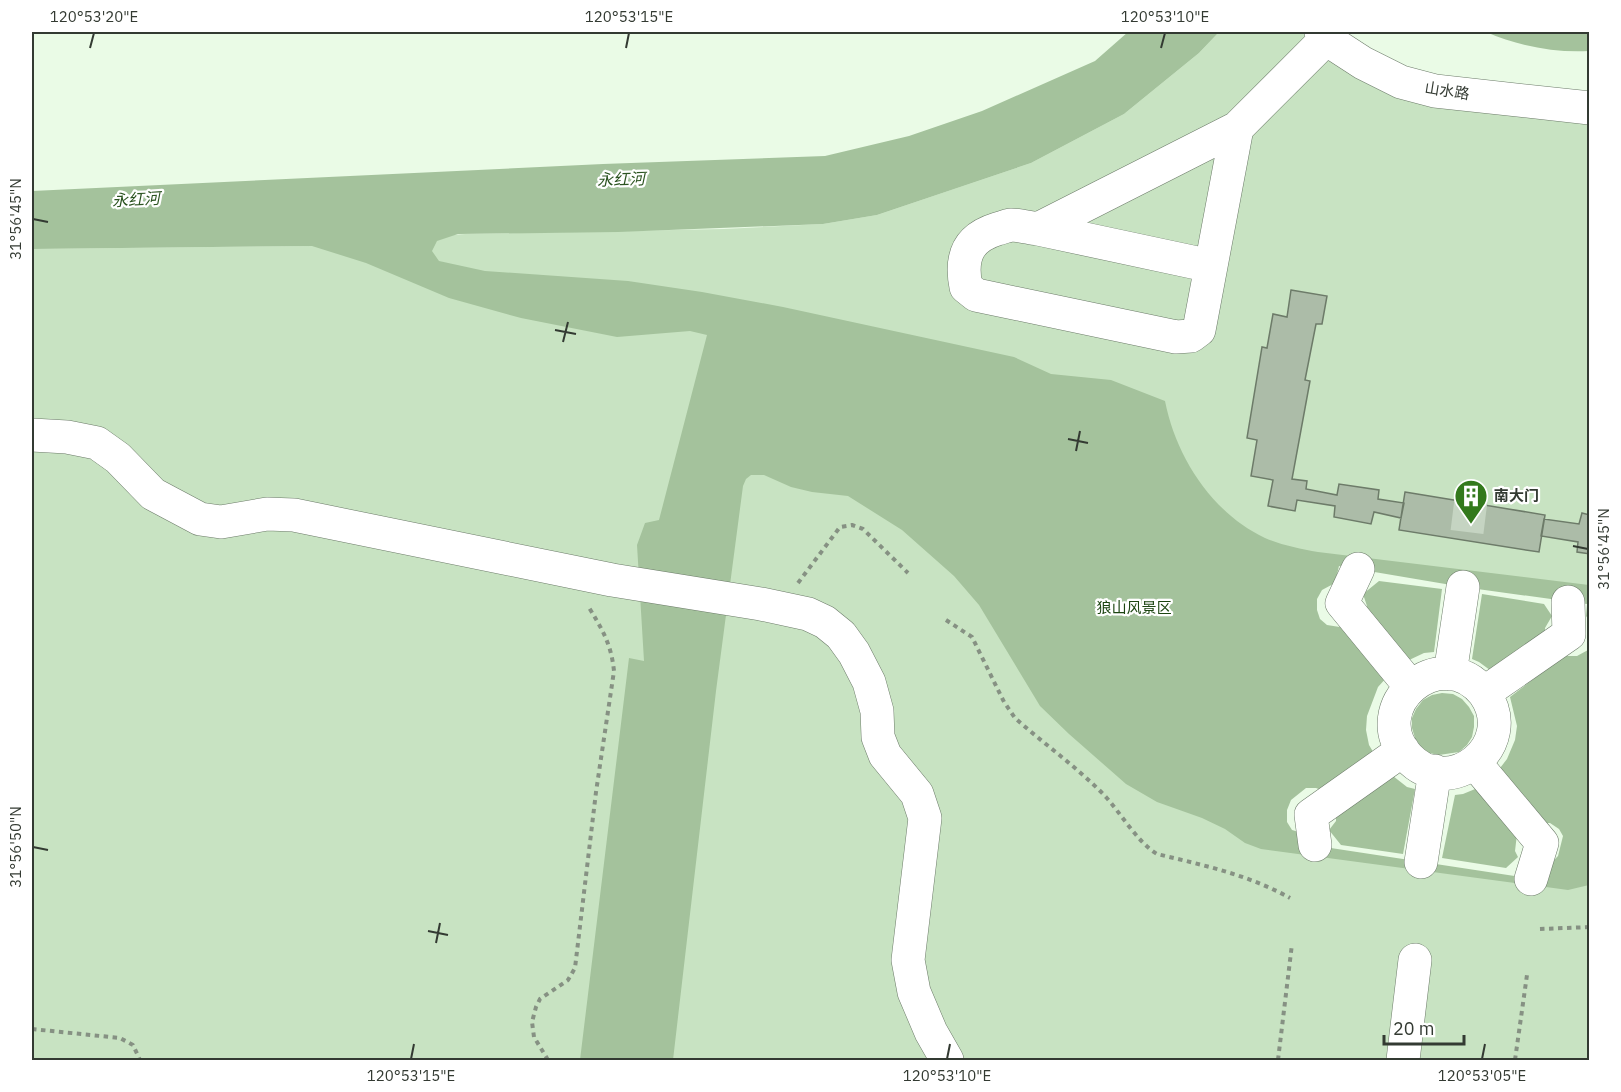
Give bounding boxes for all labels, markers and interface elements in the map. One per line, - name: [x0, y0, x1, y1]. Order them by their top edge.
- text: 120°53'20"E: [50, 7, 138, 26]
- text: 120°53'15"E: [585, 7, 673, 26]
- text: 120°53'10"E: [1121, 7, 1209, 26]
- street label: 山水路: [1423, 78, 1471, 103]
- water label: 永红河: [597, 168, 648, 190]
- text: 31°56'45"N: [6, 178, 25, 260]
- water label: 永红河: [112, 188, 163, 210]
- building icon: 南大门: [1453, 478, 1489, 525]
- place label: 南大门: [1494, 486, 1539, 505]
- text: 31°56'45"N: [1594, 508, 1613, 590]
- park label: 狼山风景区: [1096, 598, 1172, 617]
- text: 31°56'50"N: [6, 806, 25, 888]
- scale bar: [1384, 1008, 1464, 1046]
- text: 20 m: [1393, 1017, 1435, 1040]
- text: 120°53'15"E: [367, 1066, 455, 1085]
- text: 120°53'10"E: [903, 1066, 991, 1085]
- text: 120°53'05"E: [1438, 1066, 1526, 1085]

